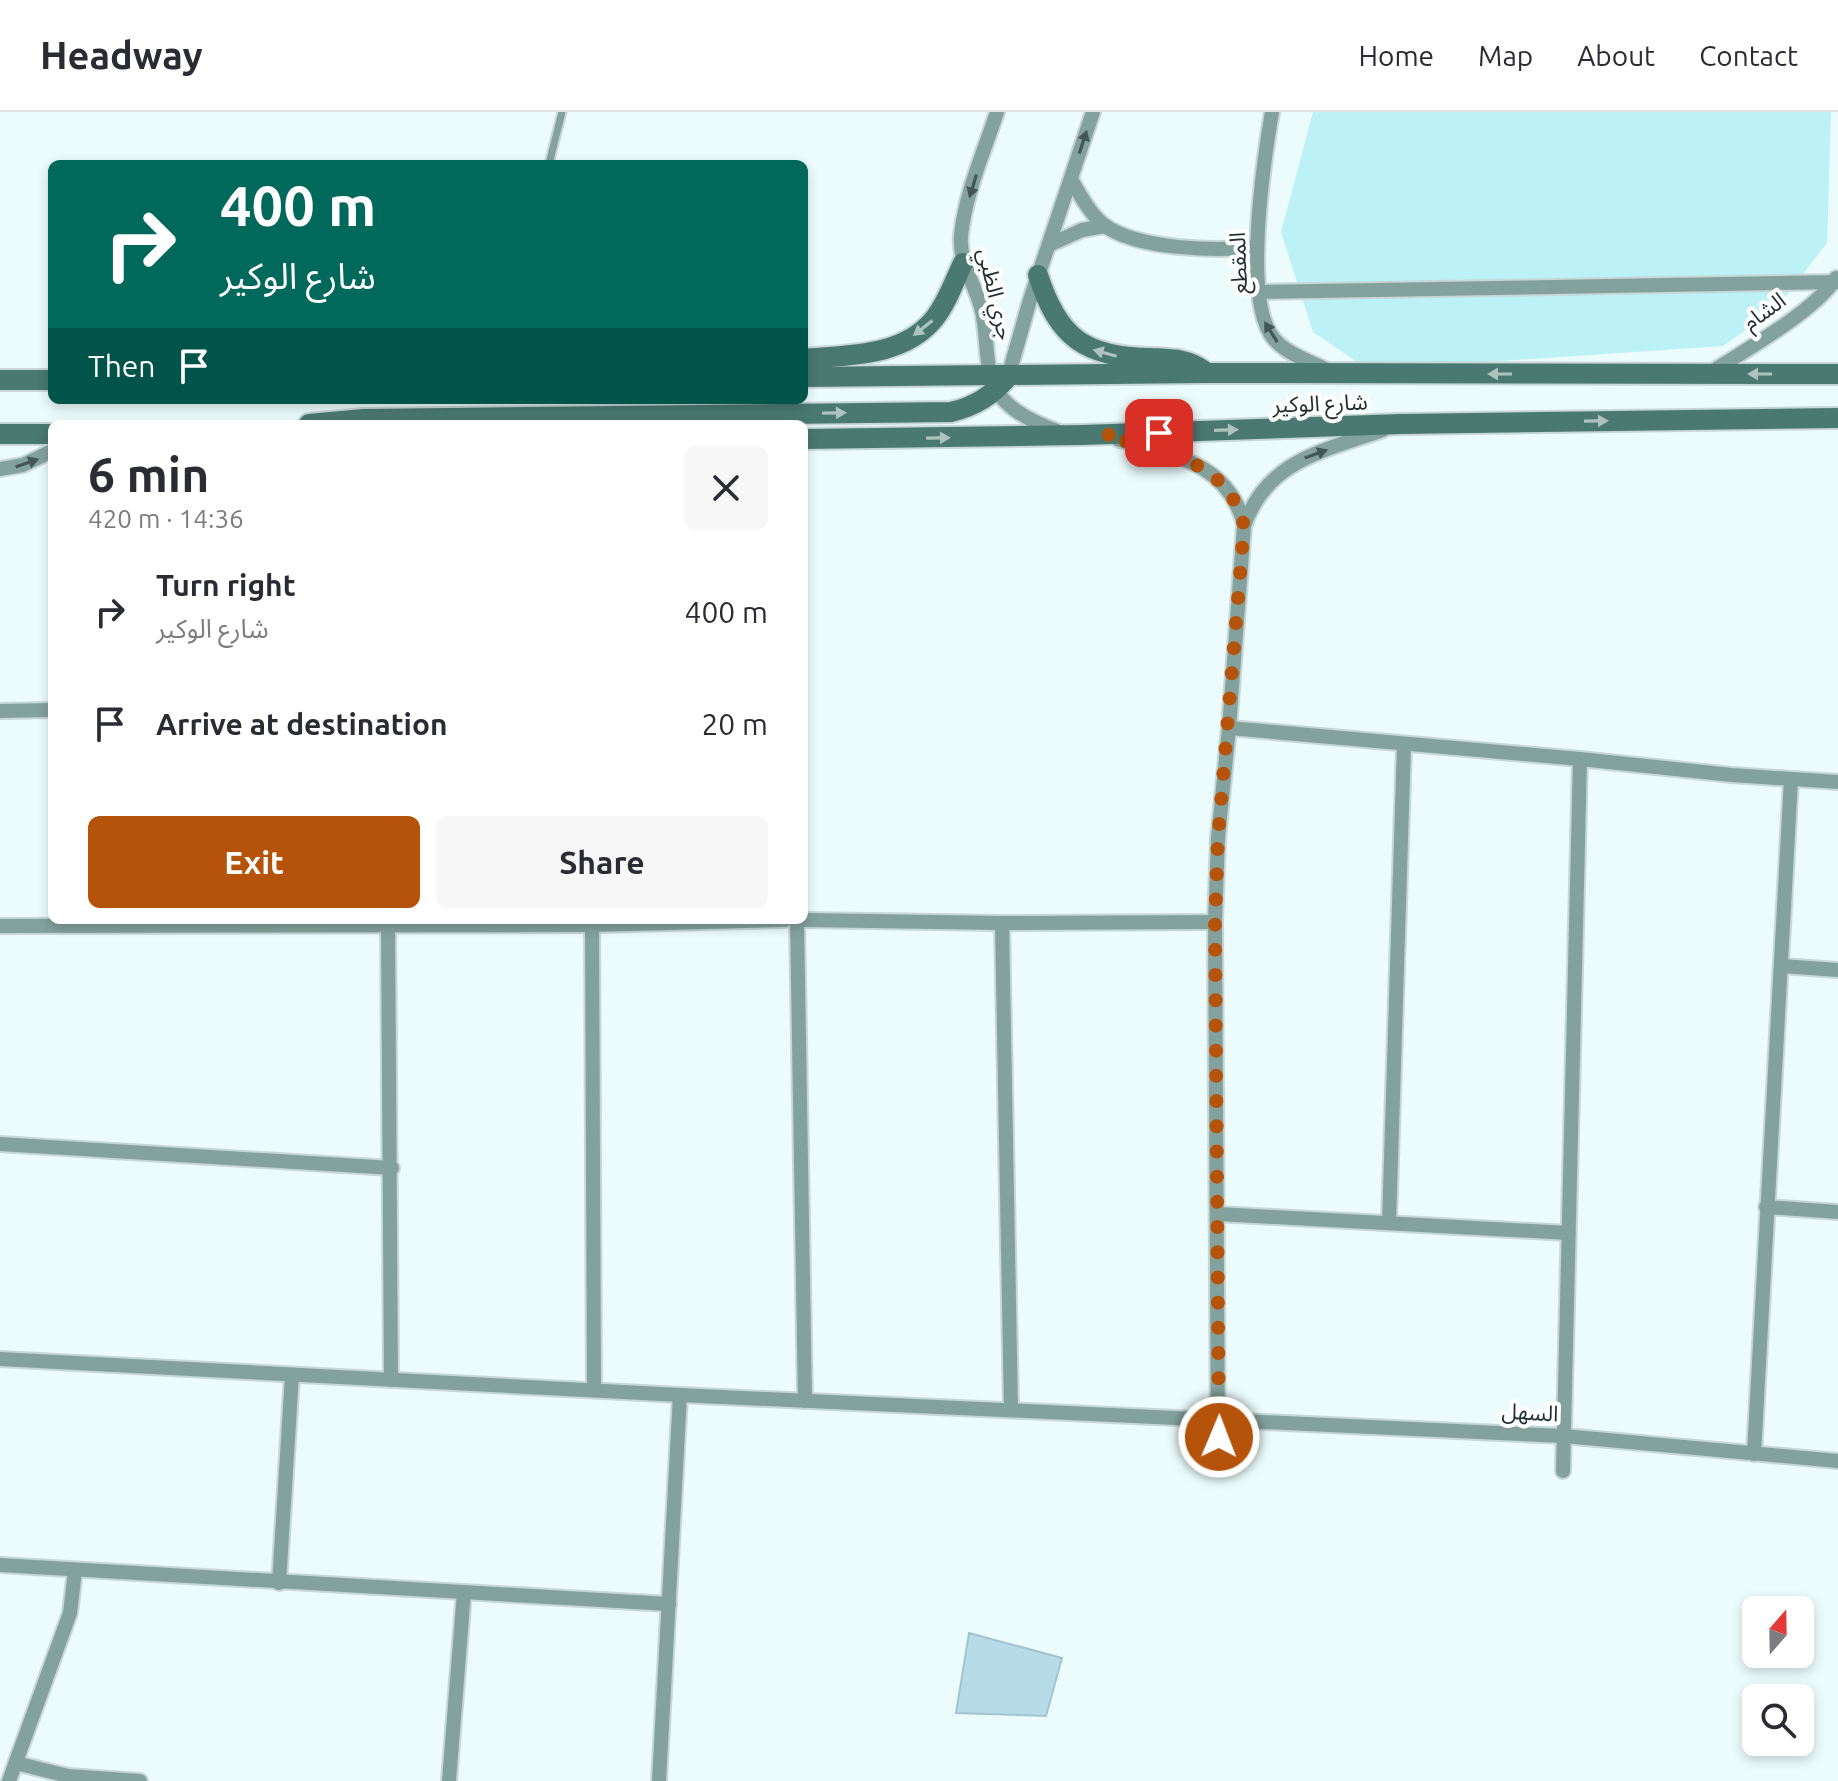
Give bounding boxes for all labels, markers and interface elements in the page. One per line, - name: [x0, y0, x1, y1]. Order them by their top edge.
- text: Headway: [40, 34, 203, 76]
- text: Home: [1359, 40, 1434, 71]
- text: Map: [1478, 40, 1533, 71]
- text: About: [1577, 40, 1655, 71]
- text: Contact: [1699, 40, 1798, 71]
- one-way arrow: [1078, 130, 1090, 154]
- text: 400 m: [220, 174, 376, 237]
- one-way arrow: [966, 175, 979, 199]
- icon: right: [88, 192, 192, 296]
- street label: المقطع: [1224, 231, 1256, 294]
- street label: جري الظبي: [969, 245, 1019, 344]
- text: شارع الوكير: [220, 255, 376, 296]
- street label: الشام: [1737, 287, 1793, 338]
- one-way arrow: [912, 320, 933, 337]
- one-way arrow: [1264, 321, 1279, 342]
- icon: arrive: [172, 344, 216, 388]
- one-way arrow: [1092, 346, 1116, 359]
- text: Then: [88, 349, 156, 383]
- one-way arrow: [1487, 368, 1512, 380]
- one-way arrow: [1747, 368, 1772, 381]
- street label: شارع الوكير: [1271, 388, 1368, 422]
- pin: [1125, 399, 1193, 467]
- one-way arrow: [822, 407, 847, 420]
- icon: arrive: [1137, 411, 1181, 455]
- one-way arrow: [1584, 414, 1609, 427]
- one-way arrow: [1214, 424, 1239, 437]
- one-way arrow: [926, 432, 951, 444]
- button: close: [684, 446, 768, 530]
- text: 6 min: [88, 447, 209, 501]
- one-way arrow: [1304, 447, 1328, 460]
- one-way arrow: [15, 456, 39, 468]
- text: 420 m · 14:36: [88, 504, 244, 533]
- text: Turn right: [156, 568, 296, 602]
- icon: right: [88, 590, 132, 634]
- text: 400 m: [684, 595, 768, 629]
- text: شارع الوكير: [156, 614, 269, 643]
- icon: arrive: [88, 702, 132, 746]
- text: Arrive at destination: [156, 707, 448, 741]
- text: 20 m: [701, 707, 768, 741]
- button: Exit: [88, 816, 420, 908]
- button: Share: [436, 816, 768, 908]
- position arrow: [1177, 1395, 1261, 1479]
- street label: السهل: [1501, 1398, 1559, 1426]
- north arrow: [1742, 1596, 1814, 1668]
- map controls: [1742, 1596, 1814, 1756]
- button: search: [1742, 1684, 1814, 1756]

